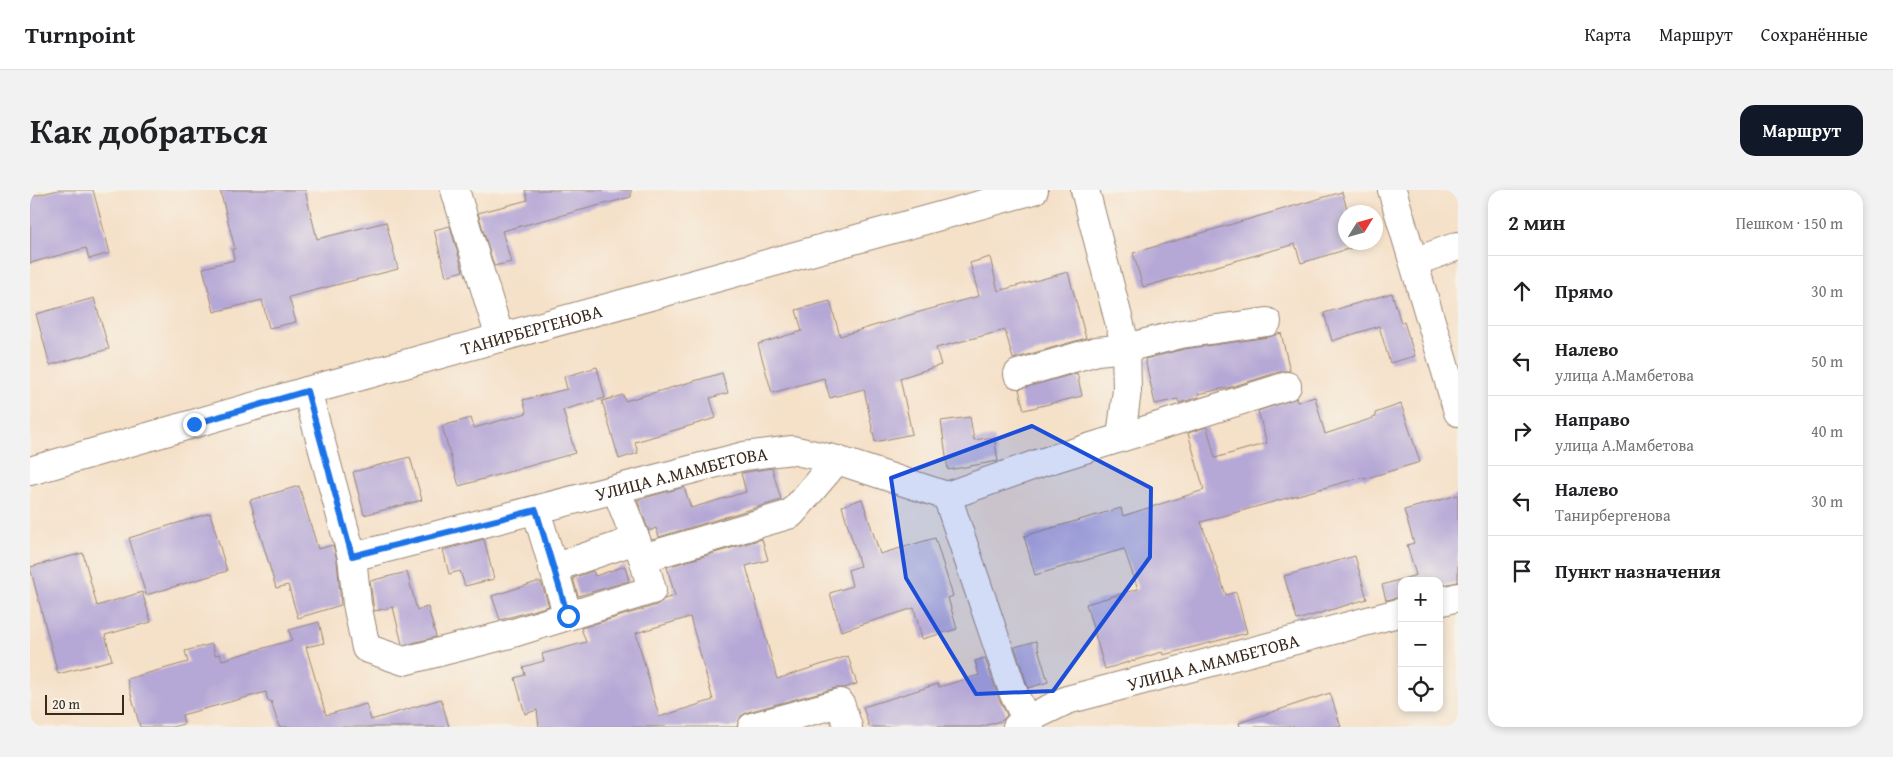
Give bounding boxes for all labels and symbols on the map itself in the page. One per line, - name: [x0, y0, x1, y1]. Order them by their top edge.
- north arrow: [1338, 205, 1383, 250]
- street label: ТАНИРБЕРГЕНОВА: [457, 297, 605, 361]
- route end: [183, 413, 206, 436]
- street label: УЛИЦА А.МАМБЕТОВА: [592, 440, 769, 507]
- route start: [557, 605, 580, 628]
- street label: УЛИЦА А.МАМБЕТОВА: [1124, 626, 1302, 697]
- scale bar: [45, 692, 124, 715]

